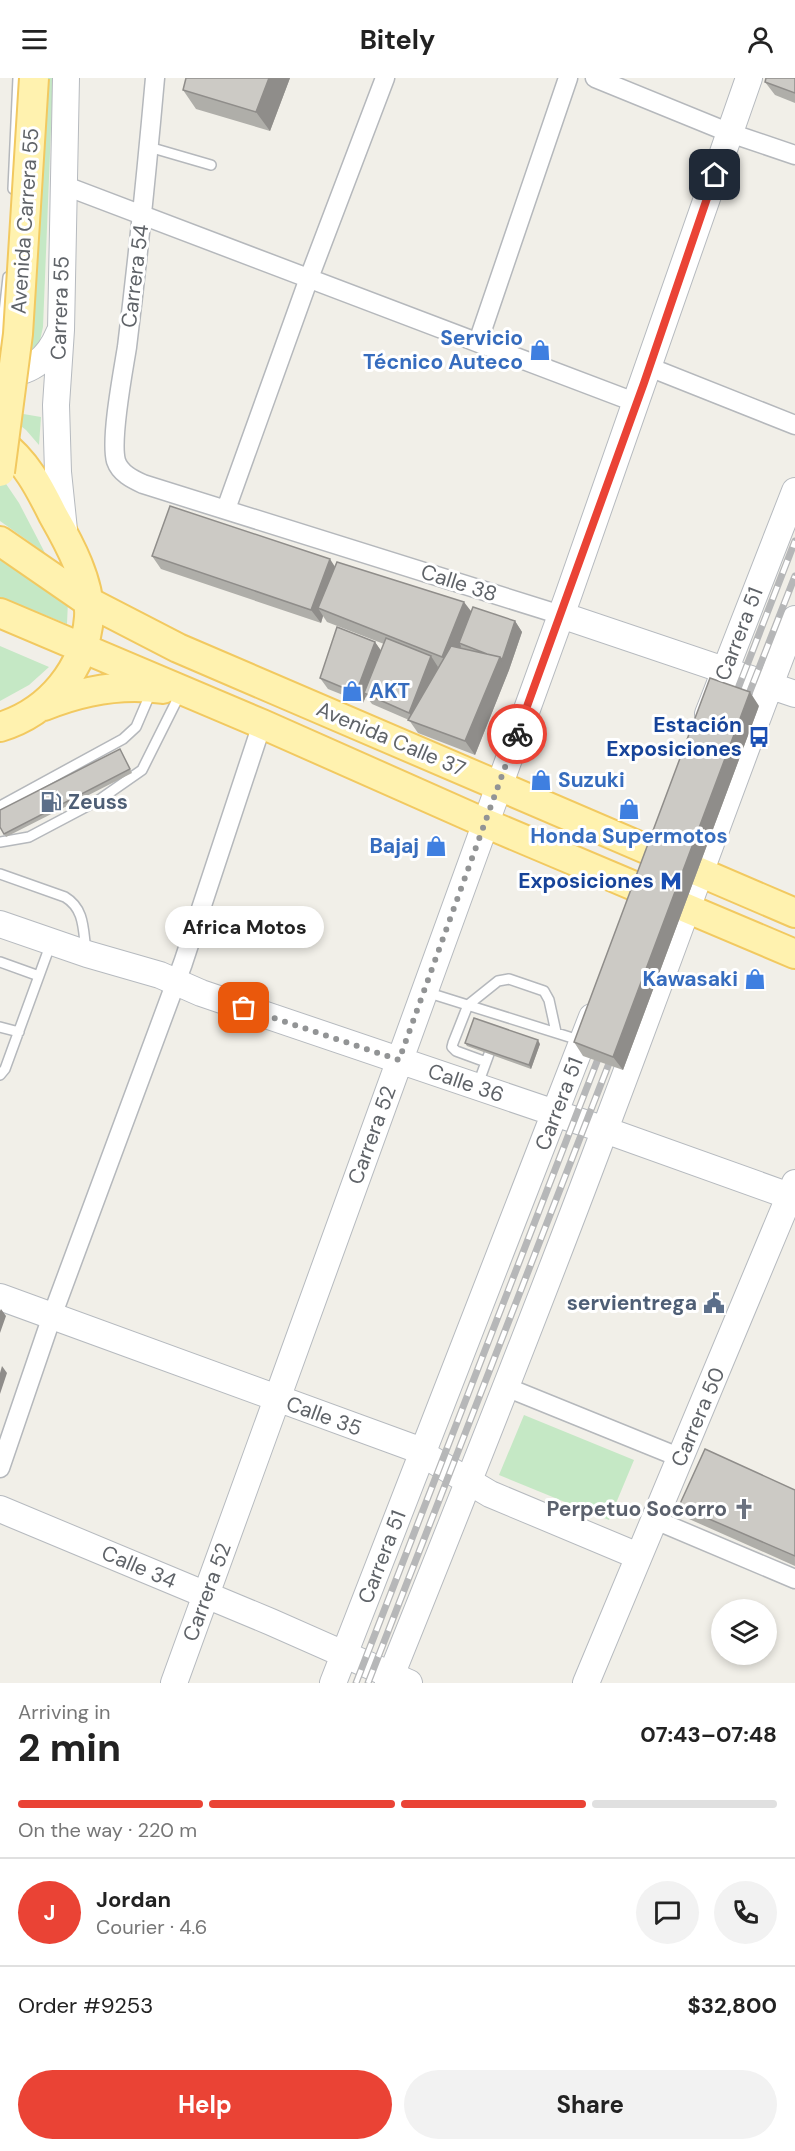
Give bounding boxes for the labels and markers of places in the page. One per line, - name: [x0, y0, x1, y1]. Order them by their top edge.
- pin: [689, 149, 740, 200]
- place label: Servicio Técnico Auteco: [363, 324, 523, 376]
- shop icon: Servicio Técnico Auteco: [528, 338, 552, 362]
- place label: AKT: [369, 677, 410, 705]
- shop icon: AKT: [340, 679, 364, 703]
- place label: Estación Exposiciones: [606, 711, 742, 763]
- bus stop icon: Estación Exposiciones: [747, 725, 771, 749]
- place label: Suzuki: [558, 766, 625, 794]
- shop icon: Suzuki: [529, 768, 553, 792]
- place label: Zeuss: [68, 788, 128, 816]
- fuel station icon: Zeuss: [39, 790, 63, 814]
- shop icon: Honda Supermotos: [617, 797, 641, 821]
- place label: Honda Supermotos: [530, 822, 728, 850]
- place label: Bajaj: [369, 832, 419, 860]
- shop icon: Bajaj: [424, 834, 448, 858]
- place label: Exposiciones: [518, 867, 654, 895]
- metro station icon: Exposiciones: [659, 869, 683, 893]
- callout: Africa Motos: [164, 906, 324, 948]
- place label: Kawasaki: [642, 965, 738, 993]
- shop icon: Kawasaki: [743, 967, 767, 991]
- pin: [218, 982, 269, 1033]
- place label: servientrega: [567, 1289, 697, 1317]
- public building icon: servientrega: [702, 1291, 726, 1315]
- place label: Perpetuo Socorro: [547, 1495, 727, 1523]
- church icon: Perpetuo Socorro: [732, 1497, 756, 1521]

